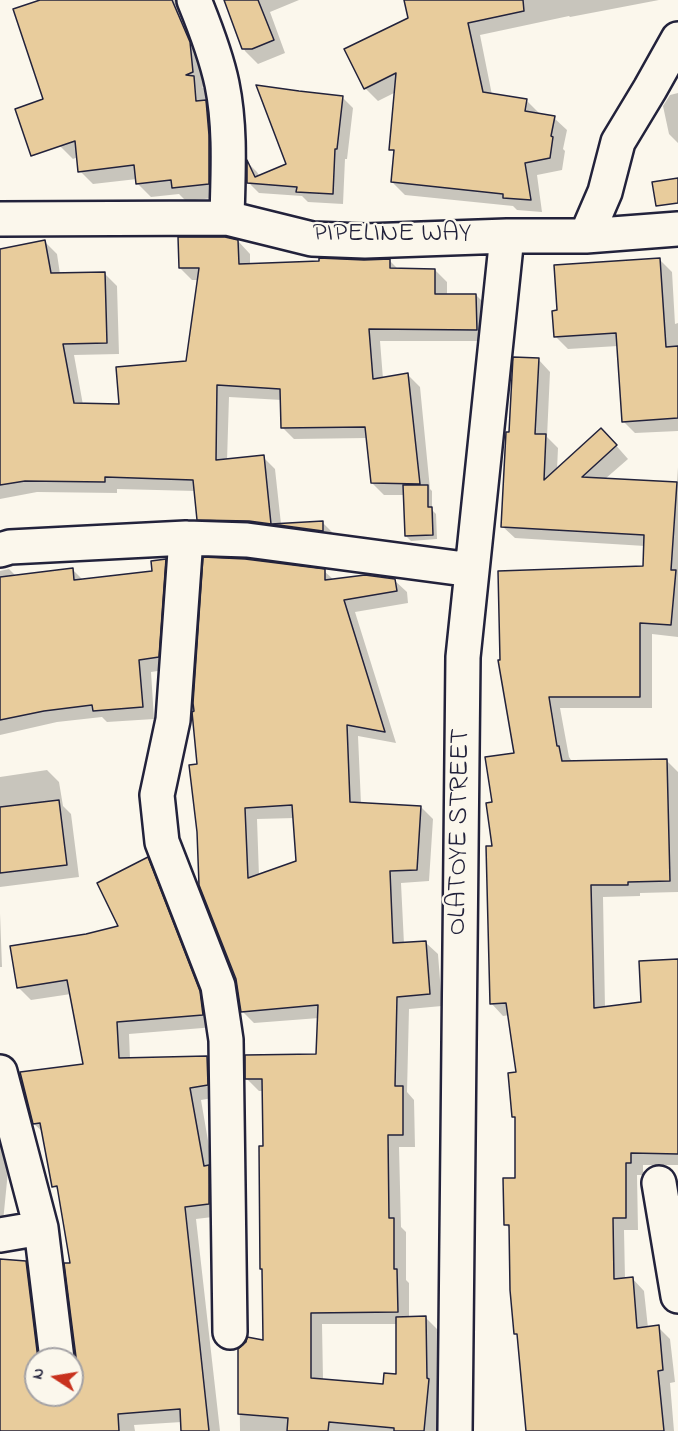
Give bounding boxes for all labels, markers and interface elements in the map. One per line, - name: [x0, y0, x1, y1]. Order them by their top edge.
- street label: PIPELINE WAY: [313, 220, 471, 252]
- street label: OLATOYE STREET: [443, 728, 479, 936]
- north arrow: [24, 1347, 84, 1407]
- text: N: [25, 1366, 51, 1381]

